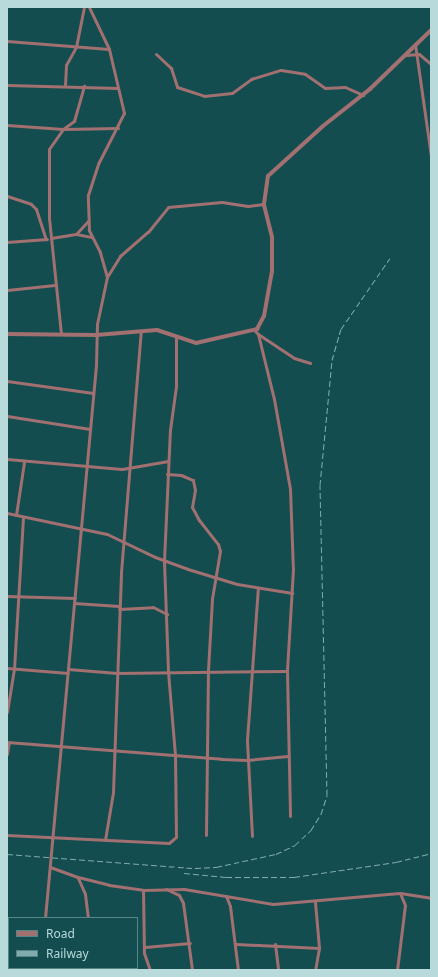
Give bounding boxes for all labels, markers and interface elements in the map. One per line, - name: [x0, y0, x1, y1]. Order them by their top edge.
- legend: [8, 917, 138, 969]
- text: Road: [46, 925, 75, 942]
- text: Railway: [46, 945, 89, 962]

